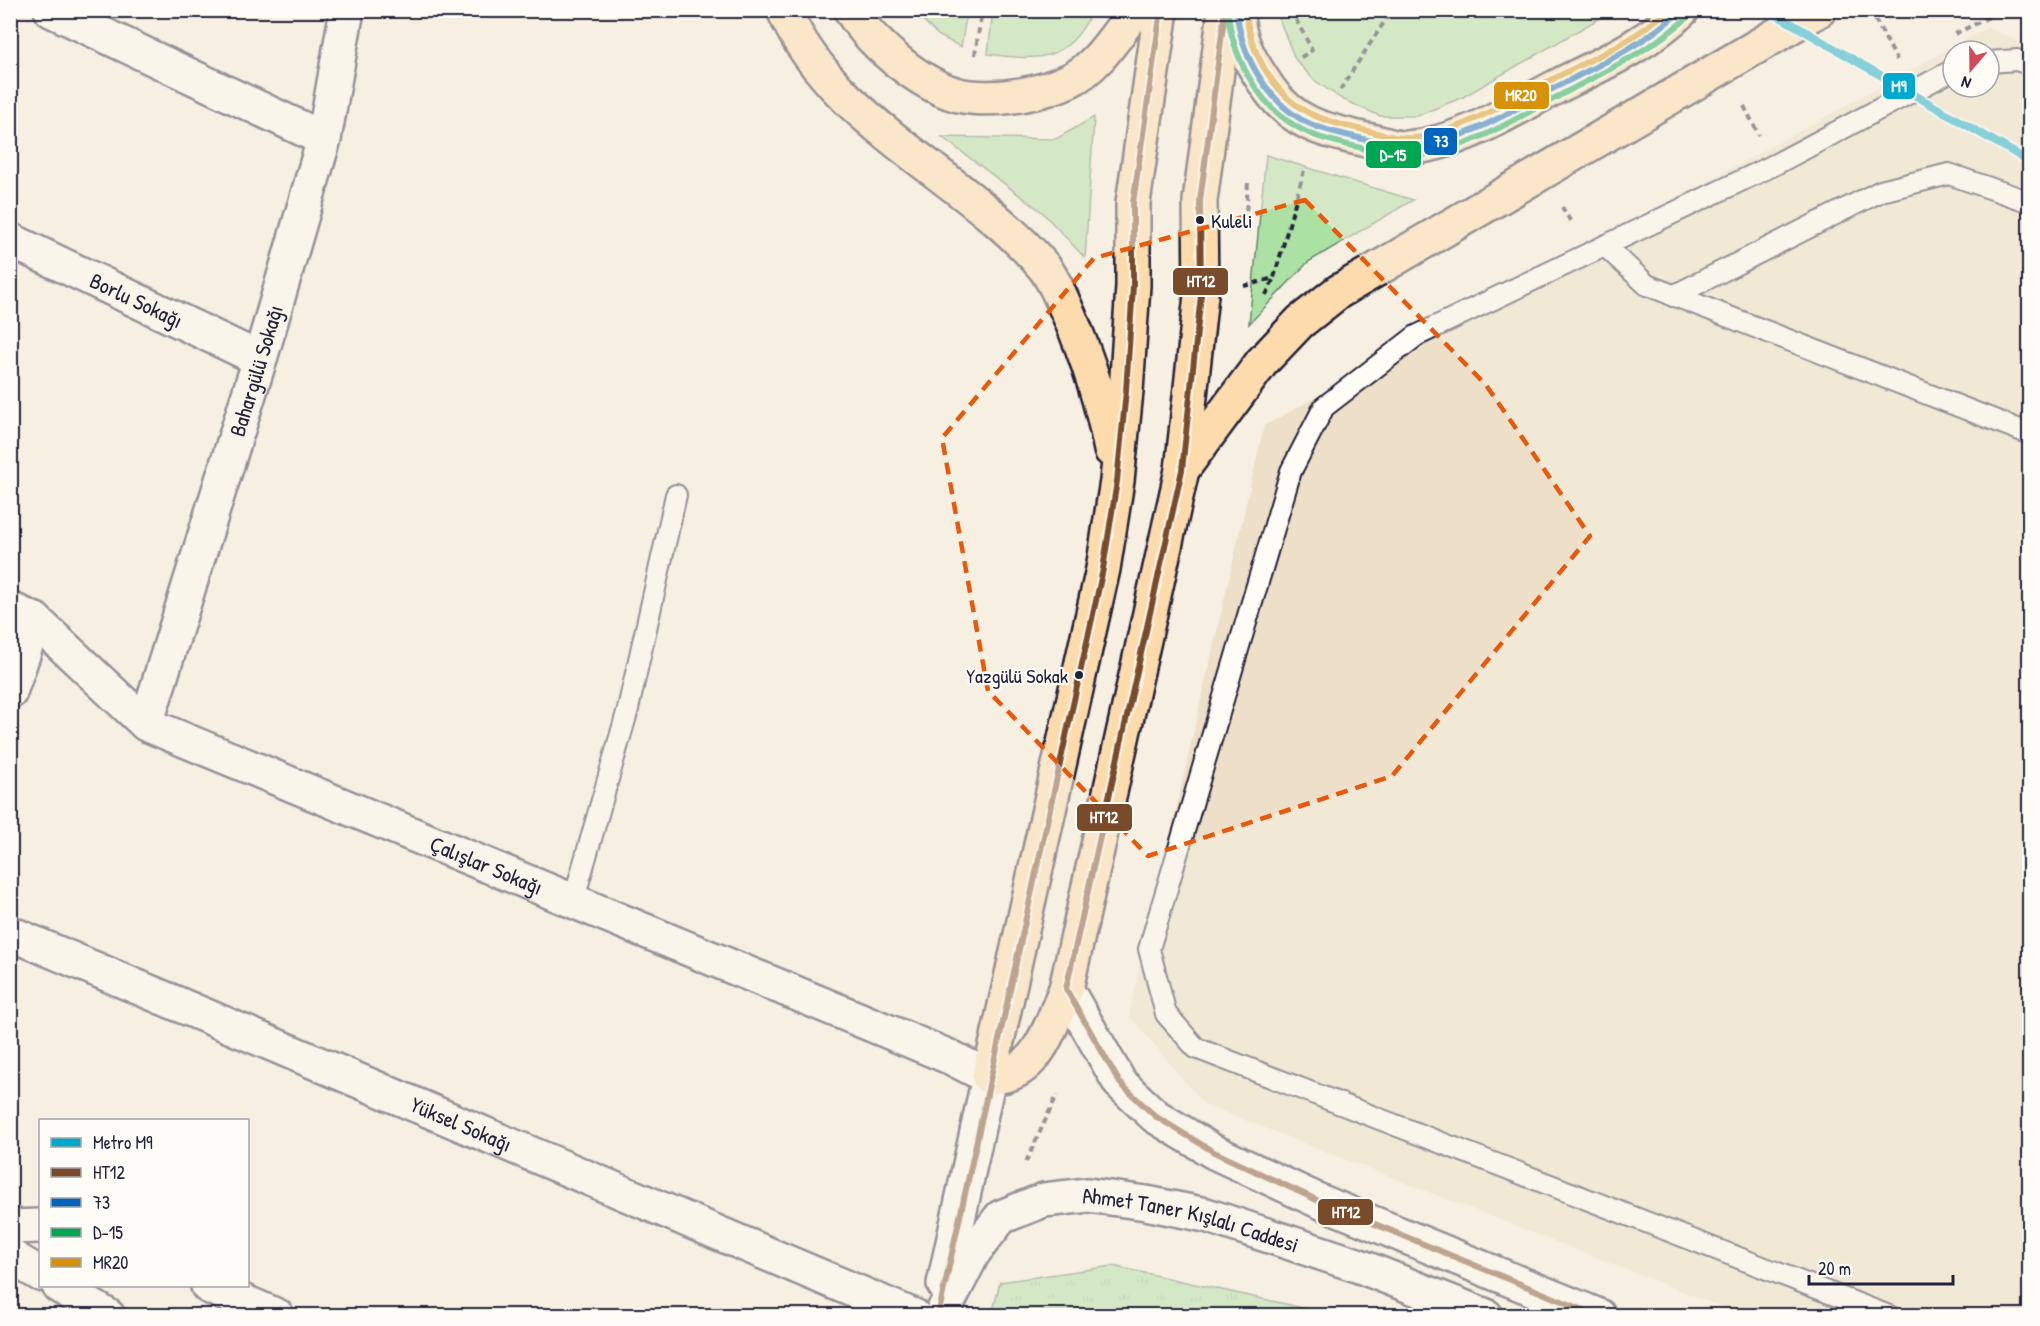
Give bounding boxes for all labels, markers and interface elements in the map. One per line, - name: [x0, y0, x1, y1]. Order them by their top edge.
- north arrow: [1941, 39, 2001, 99]
- text: N: [1958, 71, 1974, 95]
- line badge: M9: [1882, 72, 1916, 100]
- text: M9: [1891, 75, 1907, 97]
- line badge: MR20: [1493, 81, 1550, 110]
- text: MR20: [1505, 84, 1537, 106]
- line badge: 73: [1423, 127, 1458, 156]
- text: 73: [1432, 130, 1449, 152]
- line badge: D-15: [1365, 140, 1422, 169]
- text: D-15: [1380, 144, 1407, 166]
- place label: Kuleli: [1211, 207, 1253, 234]
- marker: Kuleli: [1194, 214, 1206, 226]
- street label: Borlu Sokağı: [85, 265, 188, 335]
- line badge: HT12: [1172, 267, 1229, 296]
- text: HT12: [1187, 270, 1216, 292]
- street label: Bahargülü Sokağı: [222, 301, 290, 440]
- place label: Yazgülü Sokak: [966, 662, 1068, 689]
- marker: Yazgülü Sokak: [1073, 669, 1085, 681]
- line badge: HT12: [1076, 803, 1133, 832]
- text: HT12: [1090, 806, 1119, 828]
- street label: Çalışlar Sokağı: [426, 828, 547, 902]
- street label: Yüksel Sokağı: [406, 1089, 516, 1159]
- legend: [39, 1119, 249, 1287]
- text: Metro M9: [93, 1130, 153, 1155]
- text: HT12: [93, 1160, 125, 1185]
- street label: Ahmet Taner Kışlalı Caddesi: [1080, 1180, 1303, 1260]
- text: 73: [93, 1190, 110, 1215]
- line badge: HT12: [1317, 1198, 1374, 1226]
- text: HT12: [1332, 1201, 1361, 1223]
- text: D-15: [93, 1220, 123, 1245]
- scale bar: [1809, 1248, 1953, 1286]
- text: MR20: [93, 1250, 128, 1275]
- text: 20 m: [1818, 1256, 1851, 1281]

